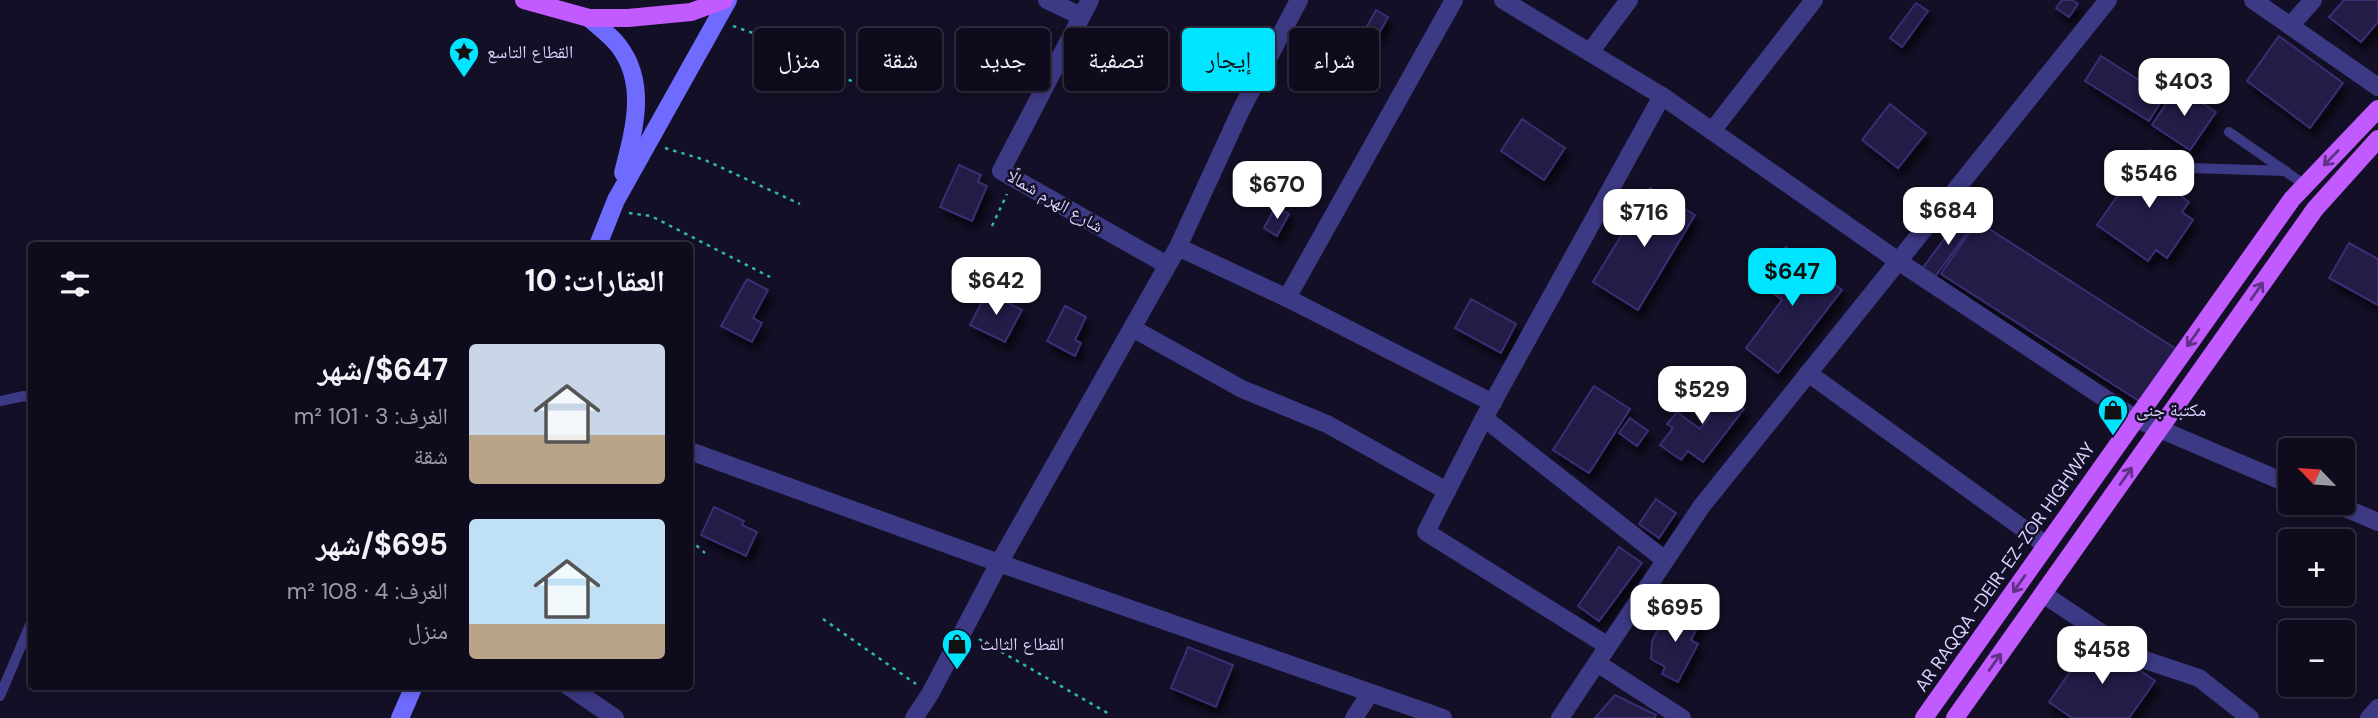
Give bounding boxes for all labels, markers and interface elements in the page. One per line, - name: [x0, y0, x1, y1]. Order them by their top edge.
- chip: منزل: [754, 28, 844, 91]
- chip: شقة: [858, 28, 942, 91]
- chip: جديد: [956, 28, 1050, 91]
- chip: تصفية: [1064, 28, 1168, 91]
- chip: إيجار: [1182, 28, 1275, 91]
- chip: شراء: [1289, 28, 1379, 91]
- place icon: القطاع التاسع: [447, 35, 481, 79]
- place label: القطاع التاسع: [487, 40, 573, 64]
- pin: $403: [2143, 58, 2225, 118]
- text: $403: [2155, 66, 2213, 96]
- one-way arrow: [2322, 149, 2339, 166]
- pin: $546: [2108, 150, 2190, 210]
- text: $546: [2120, 158, 2178, 188]
- pin: $670: [1236, 162, 1318, 221]
- street label: شارع الهرم شمالًا: [1002, 164, 1108, 238]
- text: $670: [1249, 169, 1305, 199]
- pin: $684: [1907, 188, 1989, 247]
- pin: $716: [1603, 190, 1685, 249]
- text: $684: [1919, 195, 1977, 225]
- text: $716: [1619, 197, 1669, 227]
- pin: $647: [1751, 248, 1833, 308]
- text: $647: [1764, 256, 1820, 286]
- pin: $642: [955, 258, 1037, 317]
- text: العقارات: 10: [525, 261, 665, 300]
- icon: filters: [56, 265, 94, 303]
- text: $642: [968, 265, 1024, 295]
- one-way arrow: [2250, 282, 2264, 301]
- one-way arrow: [2186, 328, 2200, 347]
- text: $647/شهر: [318, 350, 448, 389]
- pin: $529: [1661, 366, 1743, 426]
- icon: home: [525, 372, 609, 456]
- text: $529: [1674, 374, 1730, 404]
- shop icon: مكتبة جنى: [2096, 393, 2130, 437]
- place label: مكتبة جنى: [2136, 398, 2206, 422]
- text: الغرف: 3 · 101 m²: [294, 401, 448, 431]
- street label: AR RAQQA -DEIR-EZ-ZOR HIGHWAY: [1909, 437, 2101, 696]
- north arrow: [2278, 438, 2356, 514]
- map controls: [2278, 438, 2355, 697]
- text: شقة: [414, 441, 448, 471]
- one-way arrow: [2119, 467, 2133, 487]
- text: $695/شهر: [316, 525, 448, 564]
- button: +: [2278, 529, 2355, 606]
- icon: home: [525, 547, 609, 631]
- one-way arrow: [2012, 574, 2026, 593]
- text: الغرف: 4 · 108 m²: [287, 576, 448, 606]
- pin: $695: [1634, 584, 1716, 644]
- text: $695: [1647, 592, 1703, 622]
- text: منزل: [408, 616, 448, 646]
- button: −: [2278, 620, 2355, 697]
- pin: $458: [2061, 626, 2143, 686]
- shop icon: القطاع الثالث: [940, 627, 974, 671]
- place label: القطاع الثالث: [980, 632, 1064, 656]
- text: $458: [2073, 634, 2131, 664]
- one-way arrow: [1988, 653, 2002, 672]

